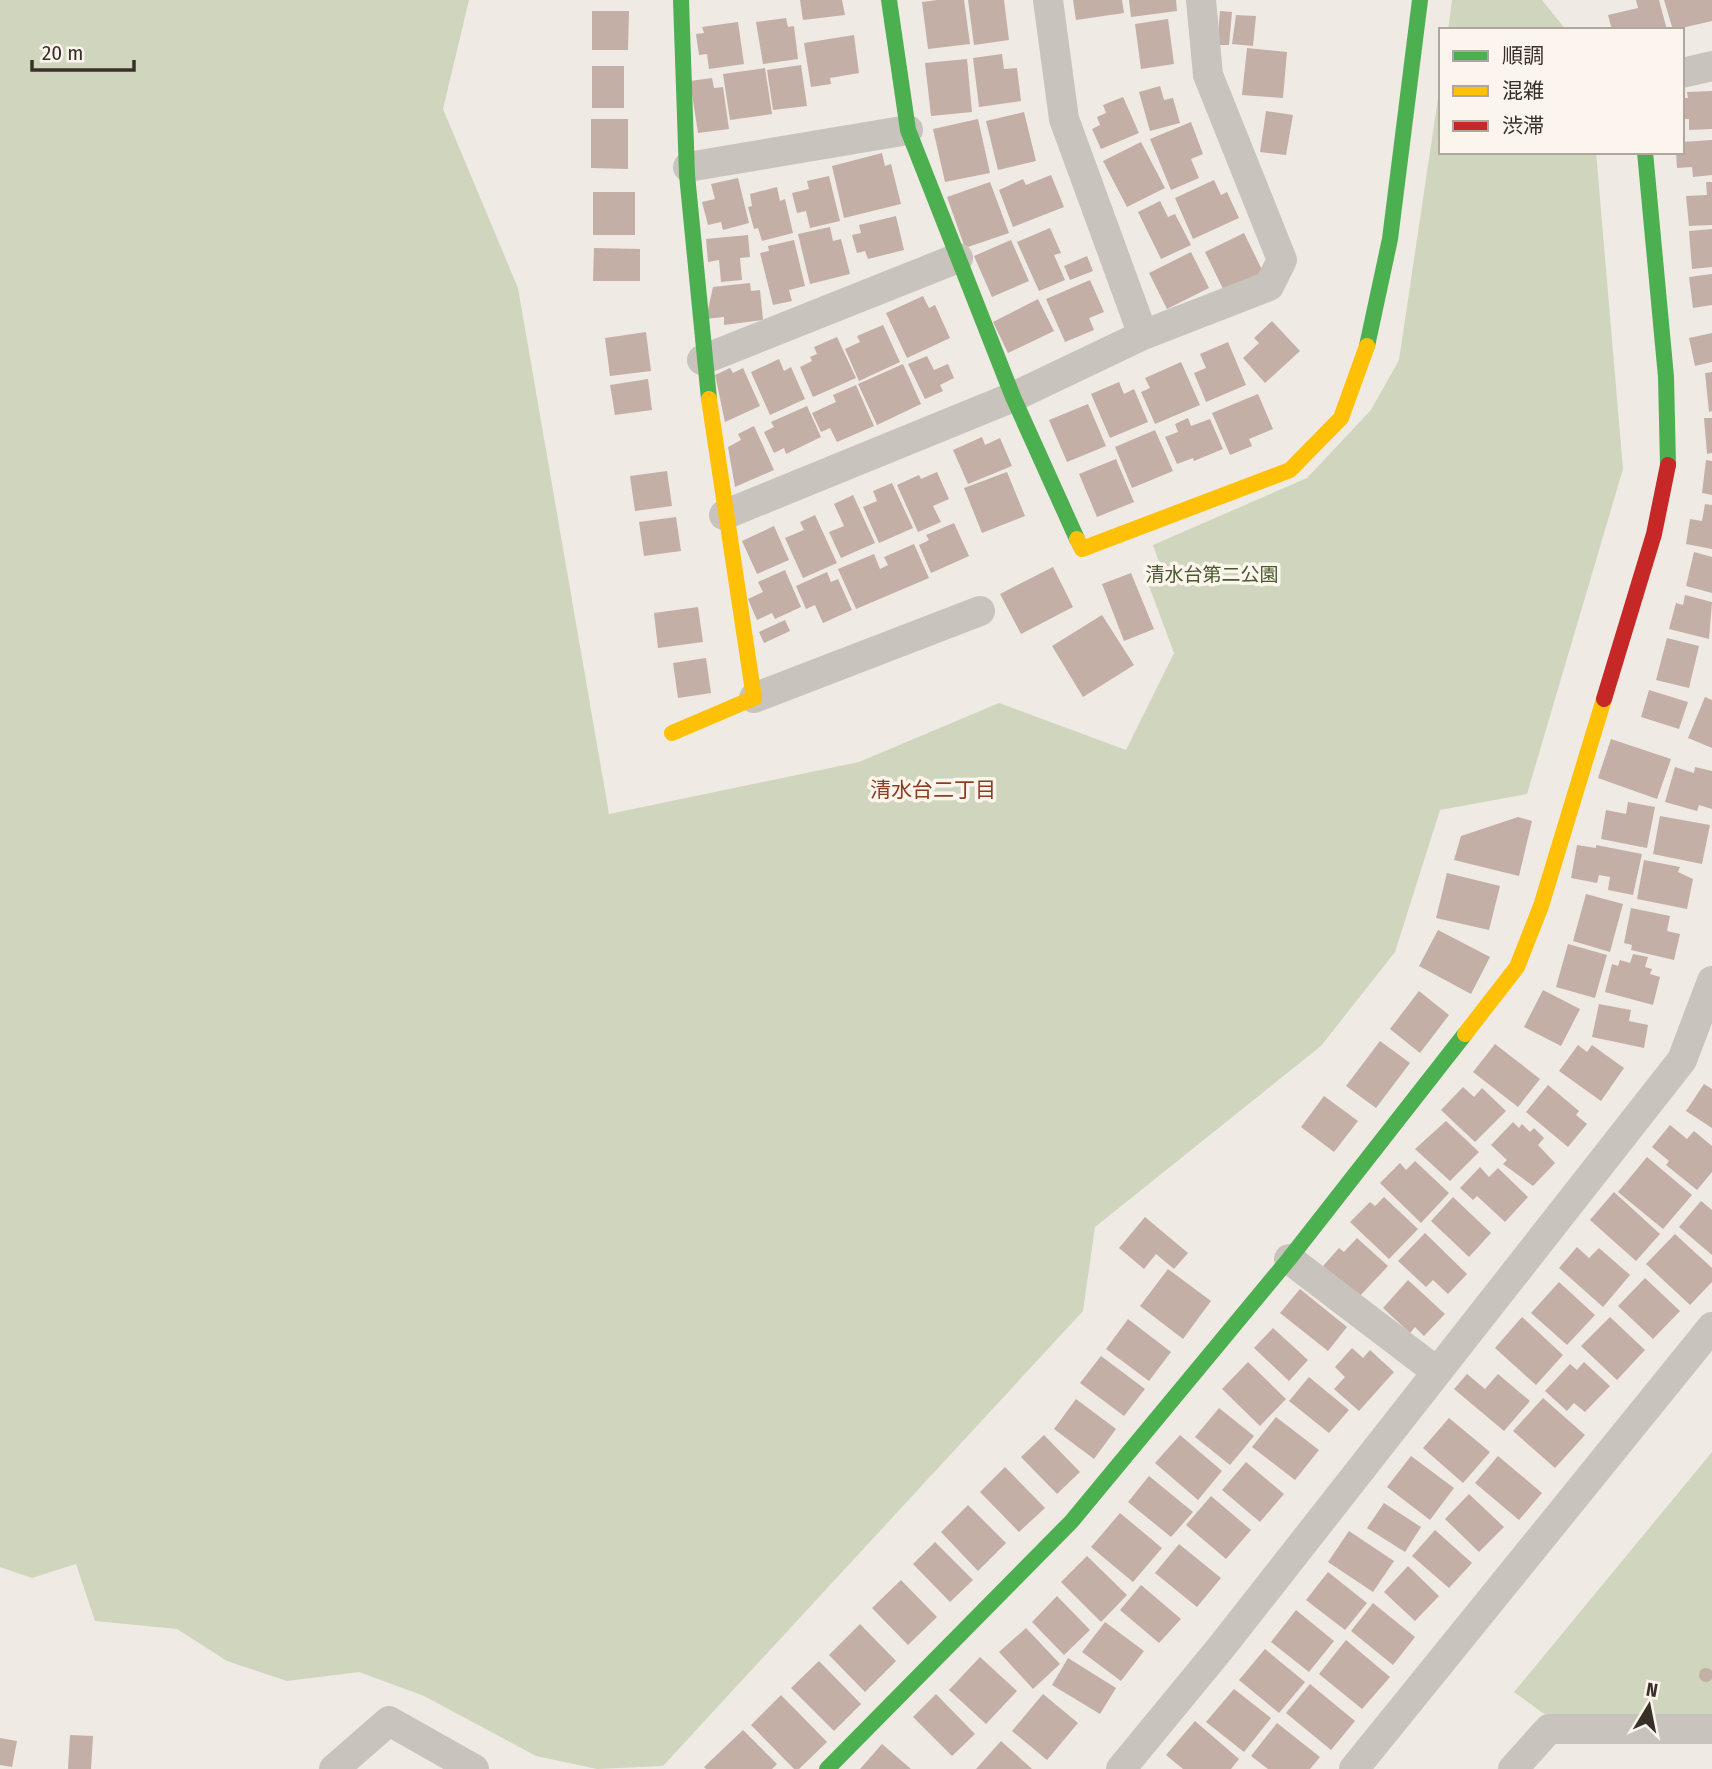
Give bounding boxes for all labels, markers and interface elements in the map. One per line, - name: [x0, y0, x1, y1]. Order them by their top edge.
- scale bar: [32, 28, 133, 72]
- legend: [1439, 28, 1684, 154]
- text: 20 m: [42, 40, 83, 66]
- text: 順調: [1502, 43, 1544, 69]
- text: 混雑: [1502, 78, 1544, 104]
- text: 渋滞: [1502, 113, 1544, 139]
- park label: 清水台第二公園: [1145, 563, 1279, 586]
- district label: 清水台二丁目: [870, 777, 996, 803]
- north arrow: [1614, 1671, 1684, 1741]
- text: N: [1644, 1677, 1659, 1702]

